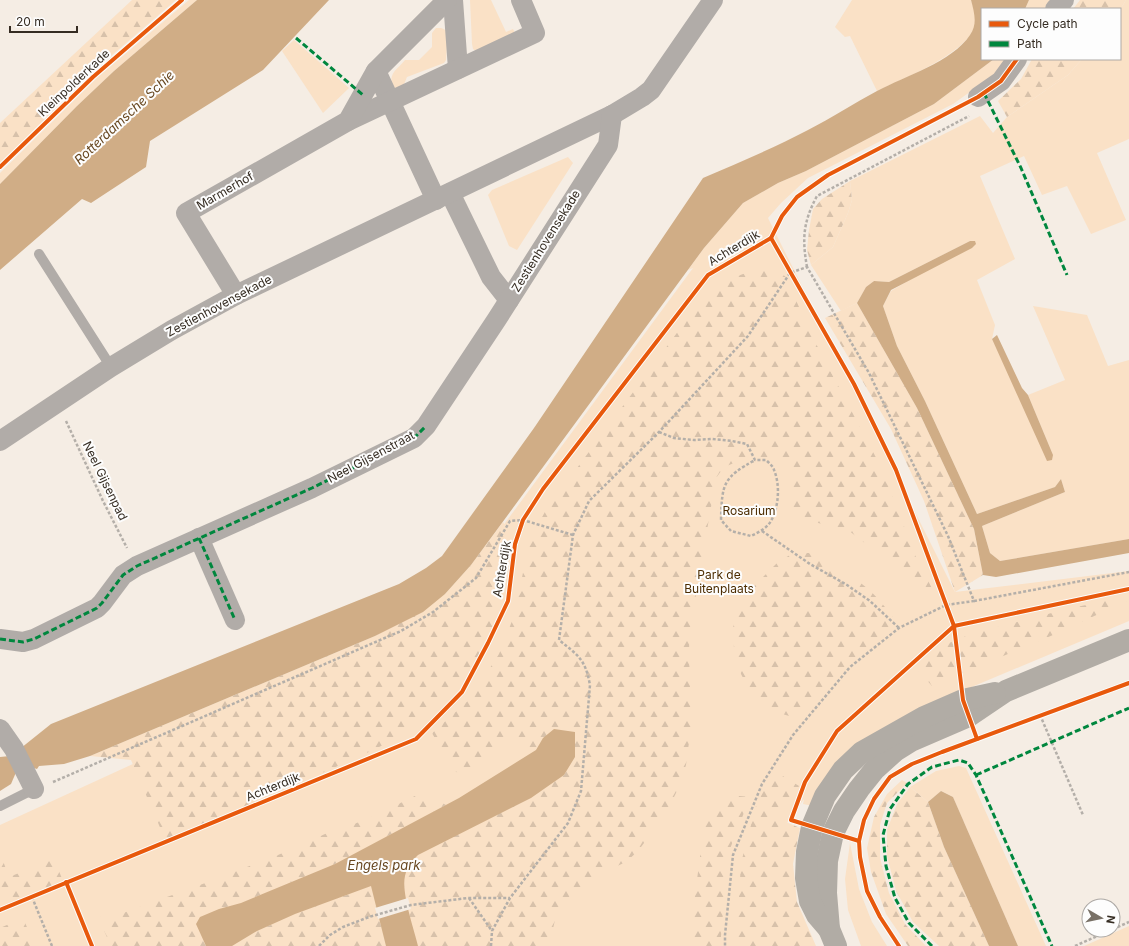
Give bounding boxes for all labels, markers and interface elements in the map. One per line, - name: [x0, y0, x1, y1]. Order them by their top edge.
- scale bar: [10, 8, 77, 34]
- legend: [981, 8, 1121, 60]
- text: 20 m: [16, 14, 45, 29]
- text: Cycle path: [1017, 16, 1078, 31]
- text: Path: [1017, 36, 1042, 51]
- street label: Kleinpolderkade: [35, 46, 112, 120]
- water label: Rotterdamsche Schie: [71, 67, 177, 167]
- street label: Marmerhof: [194, 168, 256, 213]
- street label: Zestienhovensekade: [508, 187, 583, 295]
- street label: Achterdijk: [705, 226, 762, 269]
- street label: Zestienhovensekade: [163, 271, 274, 340]
- street label: Neel Gijsenstraat: [325, 427, 417, 486]
- street label: Neel Gijsenpad: [80, 439, 131, 523]
- park label: Rosarium: [722, 503, 776, 518]
- street label: Achterdijk: [489, 539, 514, 598]
- park label: Park de Buitenplaats: [684, 567, 754, 596]
- street label: Achterdijk: [244, 769, 302, 804]
- water label: Engels park: [348, 857, 421, 873]
- north arrow: [1081, 898, 1121, 938]
- text: N: [1103, 914, 1118, 925]

